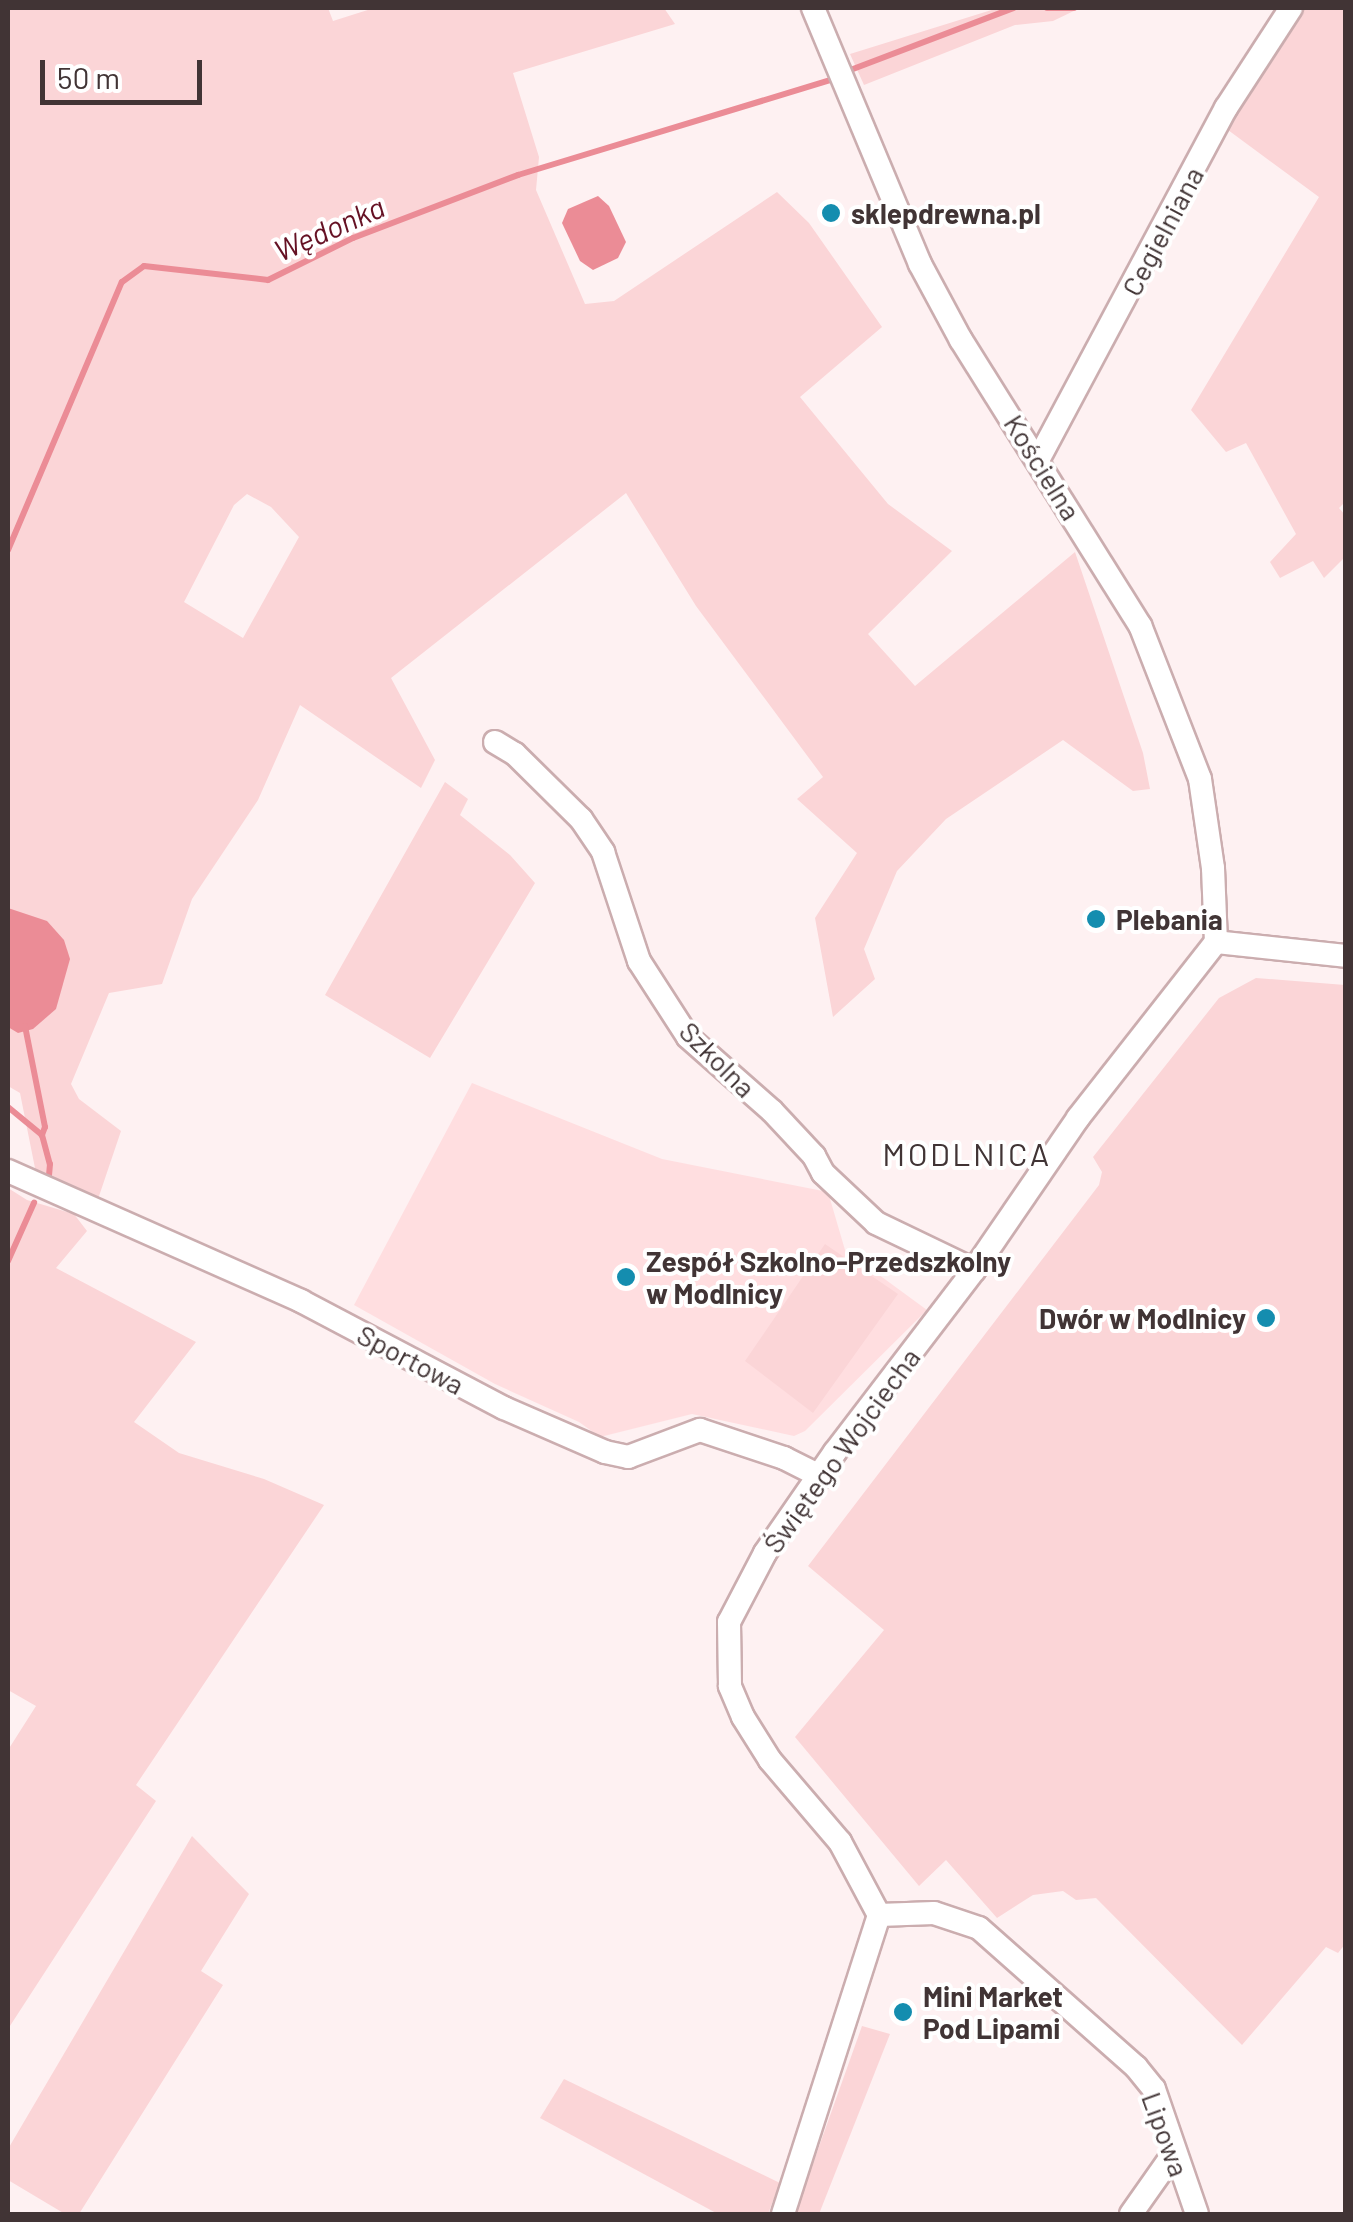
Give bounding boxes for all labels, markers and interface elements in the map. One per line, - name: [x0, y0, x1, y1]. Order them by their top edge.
- scale bar: [45, 40, 208, 102]
- text: 50 m: [57, 59, 120, 95]
- street label: Cegielniana: [1114, 161, 1210, 301]
- water label: Wędonka: [268, 188, 390, 268]
- place label: sklepdrewna.pl: [851, 196, 1041, 230]
- marker: sklepdrewna.pl: [820, 202, 842, 224]
- street label: Kościelna: [997, 408, 1089, 526]
- place label: Plebania: [1116, 902, 1223, 936]
- marker: Plebania: [1085, 908, 1107, 930]
- street label: Szkolna: [673, 1014, 763, 1104]
- district label: MODLNICA: [882, 1134, 1052, 1172]
- place label: Zespół Szkolno-Przedszkolny w Modlnicy: [646, 1244, 1011, 1310]
- marker: Zespół Szkolno-Przedszkolny w Modlnicy: [615, 1266, 637, 1288]
- place label: Dwór w Modlnicy: [1039, 1301, 1246, 1335]
- marker: Dwór w Modlnicy: [1255, 1307, 1277, 1329]
- street label: Sportowa: [352, 1317, 470, 1401]
- street label: Świętego Wojciecha: [755, 1341, 927, 1559]
- place label: Mini Market Pod Lipami: [923, 1979, 1063, 2045]
- marker: Mini Market Pod Lipami: [892, 2001, 914, 2023]
- street label: Lipowa: [1135, 2087, 1197, 2181]

